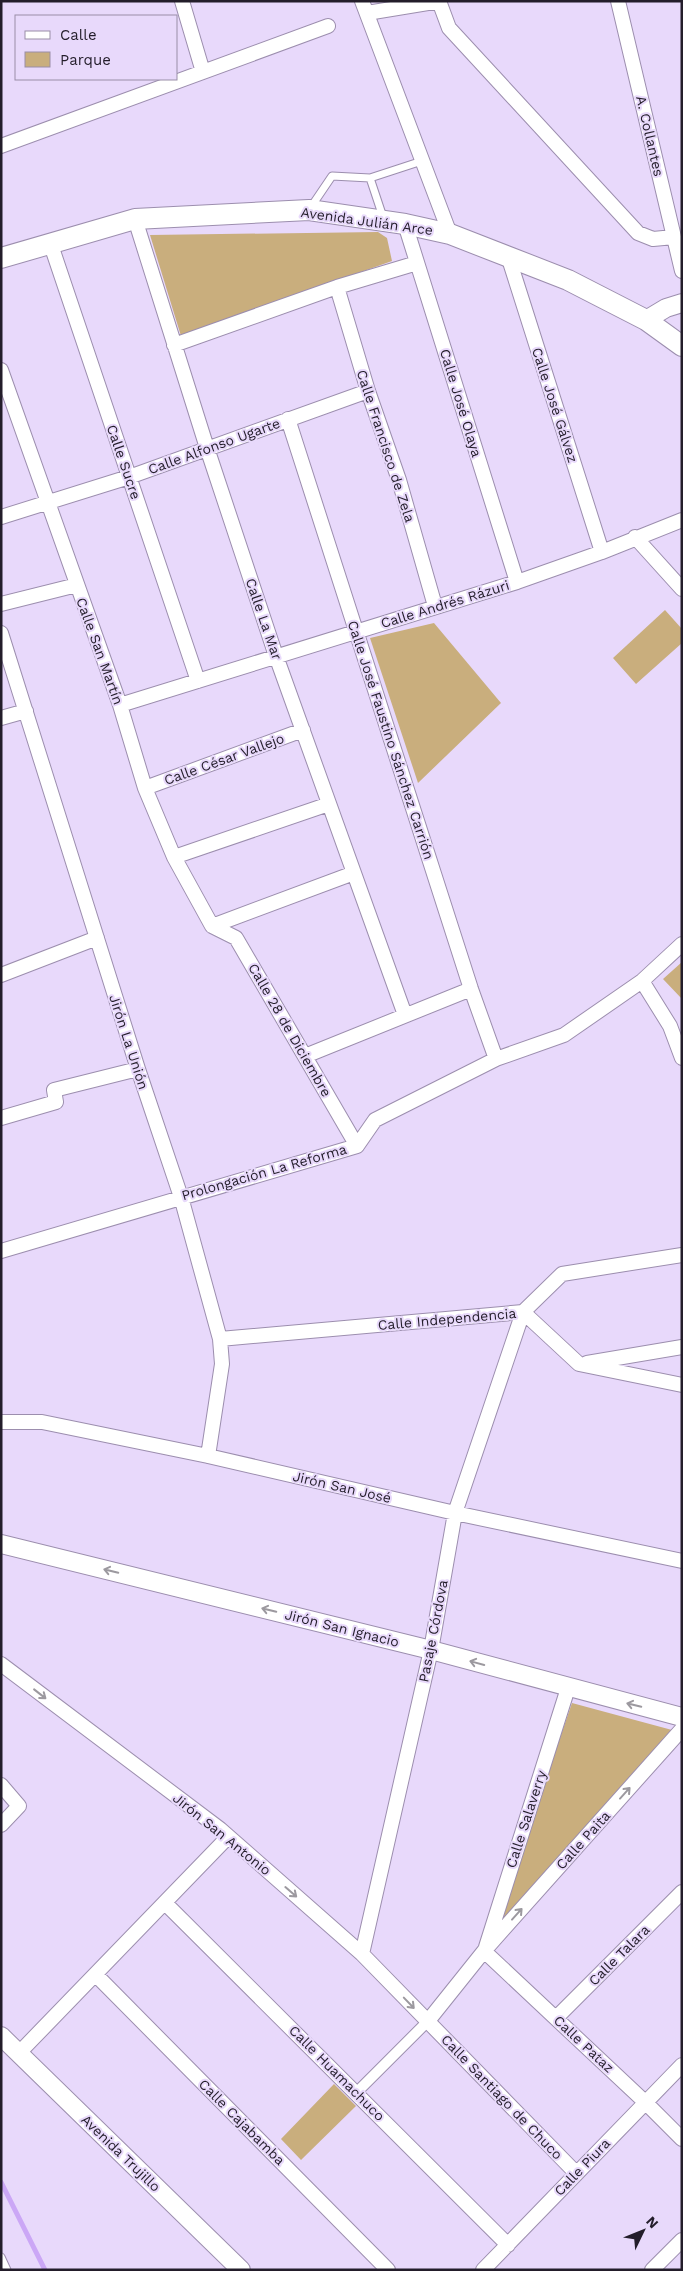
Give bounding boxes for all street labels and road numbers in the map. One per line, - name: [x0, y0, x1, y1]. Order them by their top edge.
- street label: A. Collantes: [633, 94, 667, 178]
- street label: Avenida Julián Arce: [300, 204, 434, 238]
- street label: Calle José Gálvez: [529, 345, 581, 465]
- street label: Calle José Olaya: [437, 347, 485, 459]
- street label: Calle Francisco de Zela: [354, 368, 418, 524]
- street label: Calle Alfonso Ugarte: [146, 415, 282, 477]
- street label: Calle Sucre: [104, 423, 144, 501]
- street label: Calle La Mar: [243, 576, 286, 662]
- street label: Calle Andrés Rázuri: [379, 577, 511, 631]
- street label: Calle San Martín: [73, 595, 127, 707]
- street label: Calle José Faustino Sánchez Carrión: [345, 619, 437, 861]
- street label: Calle César Vallejo: [162, 730, 286, 788]
- street label: Calle 28 de Diciembre: [245, 961, 335, 1099]
- street label: Jirón La Unión: [106, 992, 152, 1092]
- street label: Prolongación La Reforma: [180, 1141, 348, 1203]
- street label: Calle Independencia: [377, 1305, 517, 1333]
- street label: Jirón San José: [291, 1468, 393, 1506]
- street label: Pasaje Córdova: [415, 1578, 451, 1684]
- street label: Jirón San Ignacio: [283, 1606, 401, 1650]
- street label: Calle Salaverry: [503, 1767, 550, 1870]
- street label: Jirón San Antonio: [170, 1790, 274, 1878]
- street label: Calle Paita: [553, 1807, 613, 1872]
- street label: Calle Talara: [585, 1921, 653, 1989]
- street label: Calle Pataz: [551, 2012, 617, 2076]
- street label: Calle Huamachuco: [286, 2022, 388, 2124]
- street label: Calle Santiago de Chuco: [438, 2031, 566, 2163]
- street label: Calle Cajabamba: [196, 2076, 288, 2168]
- street label: Avenida Trujillo: [78, 2111, 164, 2195]
- street label: Calle Piura: [551, 2135, 613, 2199]

